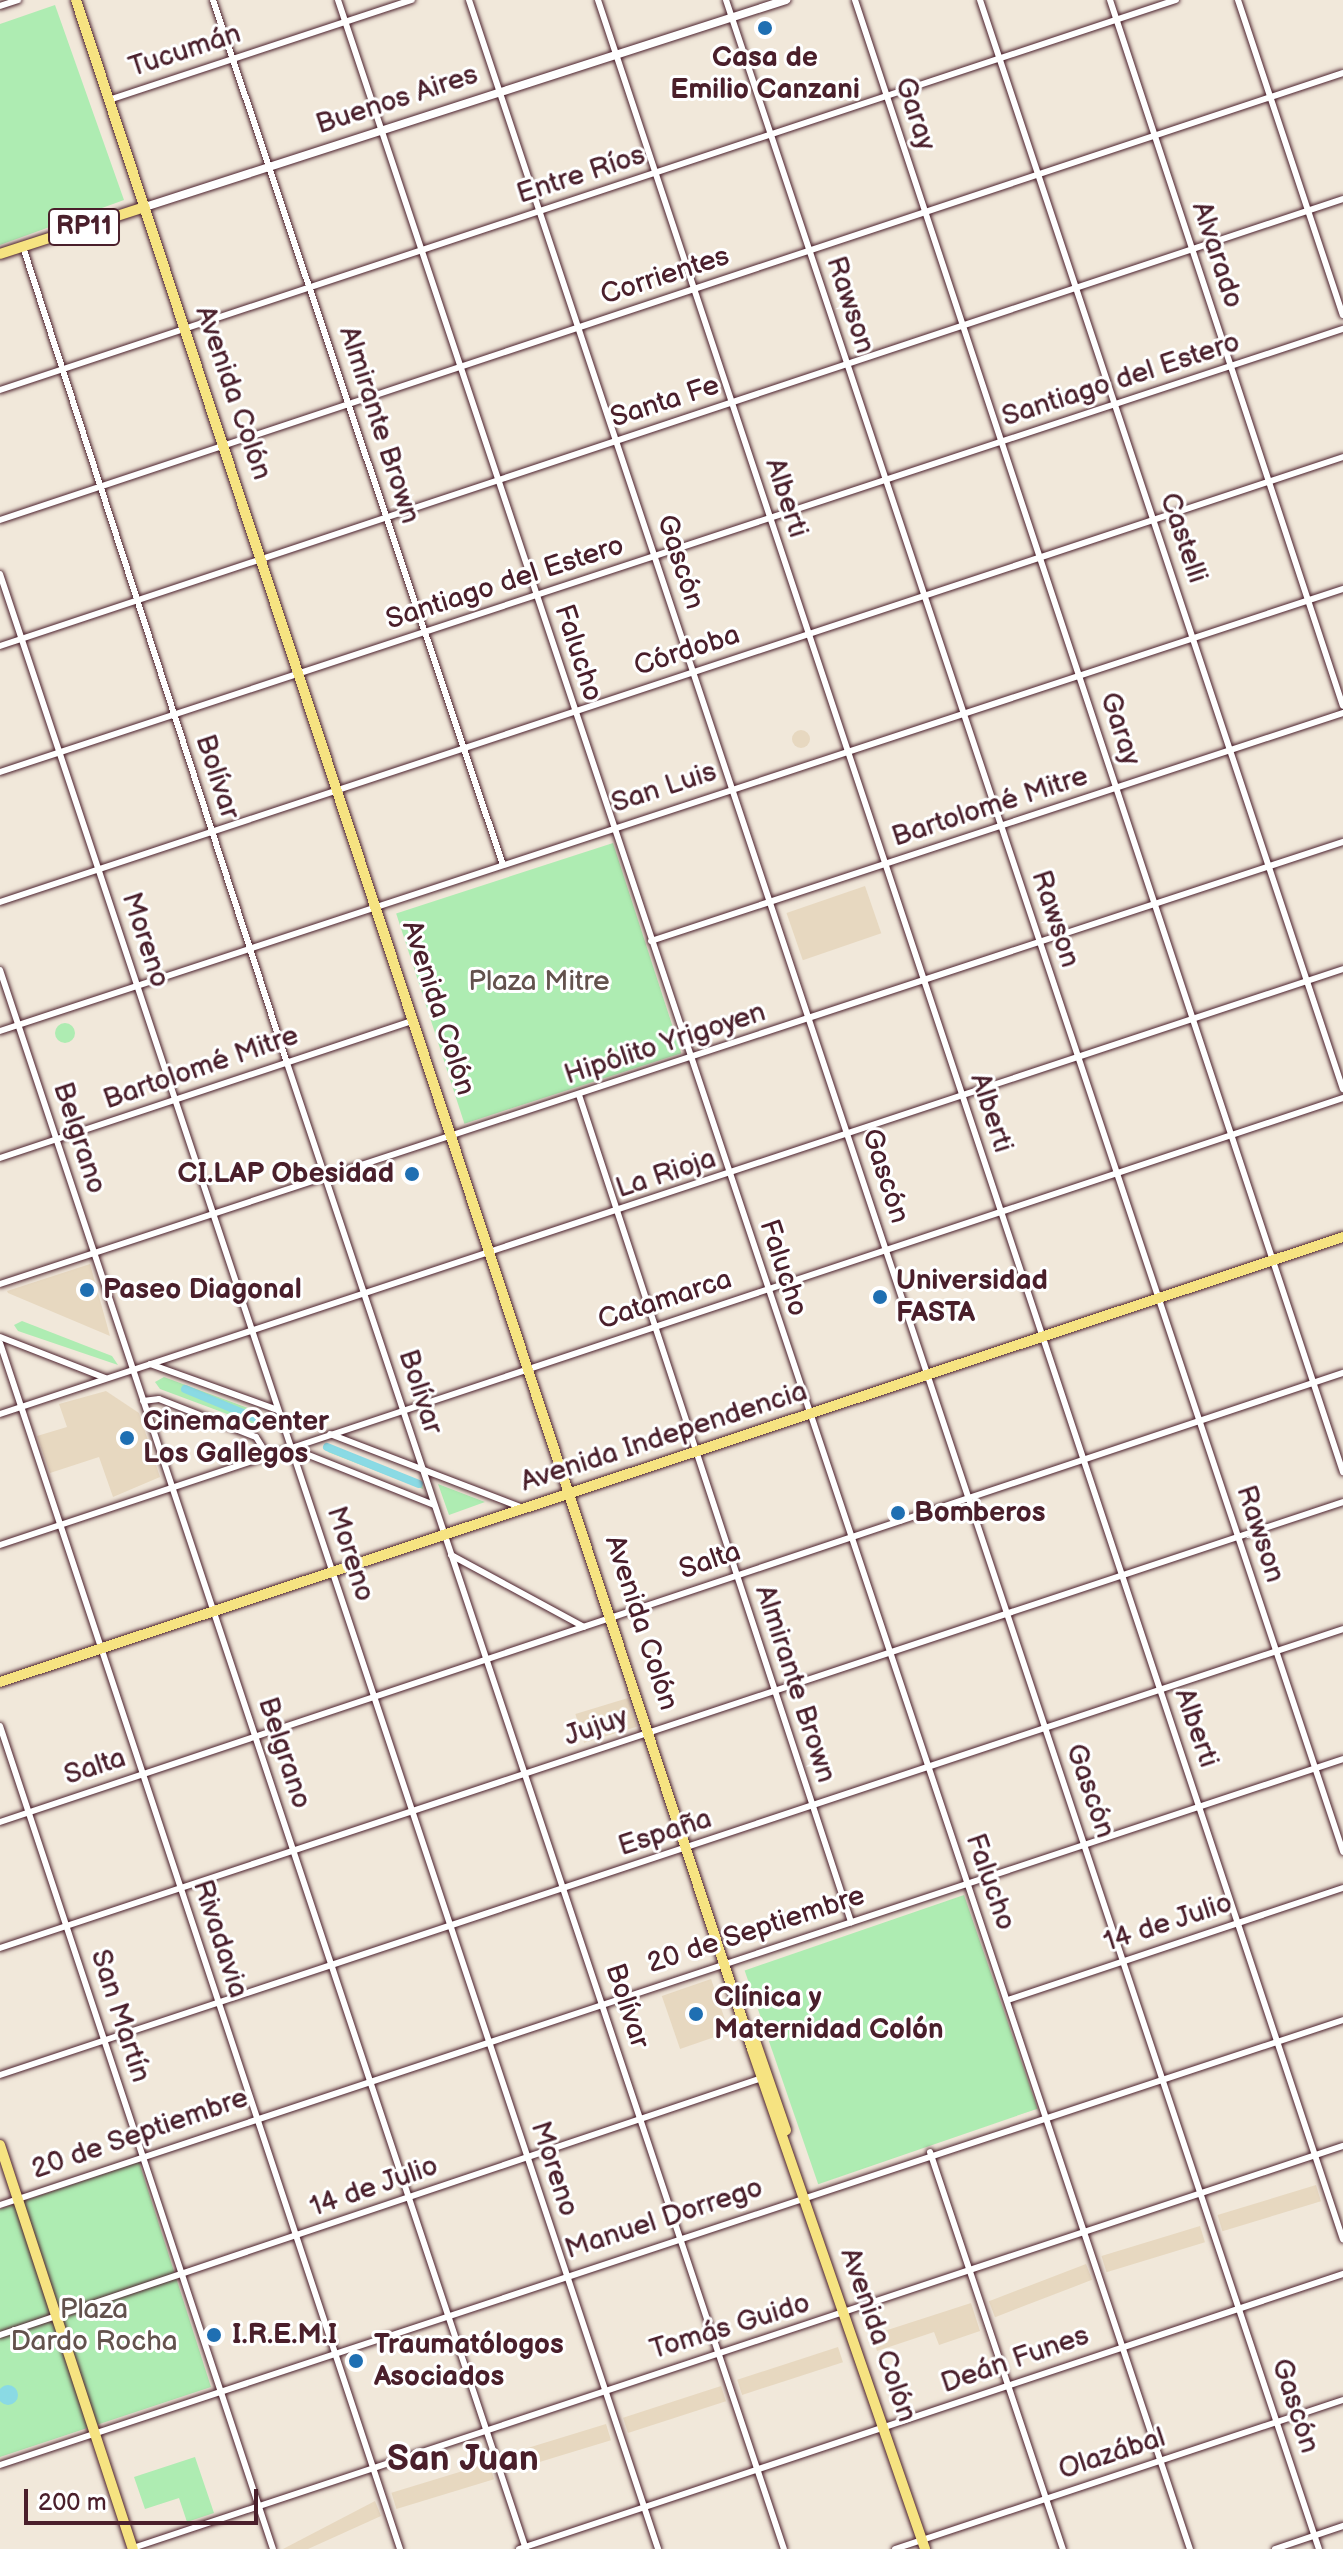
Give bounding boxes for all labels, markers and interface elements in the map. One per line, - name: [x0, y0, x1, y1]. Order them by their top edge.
- street label: Tucumán: [125, 17, 245, 85]
- marker: Casa de Emilio Canzani: [756, 19, 774, 37]
- place label: Casa de Emilio Canzani: [670, 41, 860, 107]
- street label: Buenos Aires: [312, 58, 482, 142]
- street label: Garay: [887, 73, 943, 155]
- street label: Entre Ríos: [513, 138, 649, 212]
- street label: Alvarado: [1184, 198, 1250, 312]
- road number: RP11: [48, 205, 120, 249]
- street label: Corrientes: [596, 239, 734, 313]
- street label: Rawson: [819, 252, 881, 358]
- street label: Avenida Colón: [188, 302, 278, 484]
- street label: Almirante Brown: [331, 322, 427, 528]
- street label: Santiago del Estero: [998, 326, 1244, 434]
- street label: Santa Fe: [606, 369, 724, 435]
- street label: Alberti: [757, 454, 815, 542]
- street label: Castelli: [1152, 489, 1214, 587]
- street label: Gascón: [649, 511, 711, 613]
- street label: Santiago del Estero: [382, 529, 628, 637]
- street label: Falucho: [547, 600, 609, 706]
- street label: Córdoba: [630, 618, 744, 684]
- street label: Garay: [1092, 688, 1148, 770]
- street label: Bolívar: [188, 730, 246, 824]
- street label: San Luis: [607, 755, 721, 821]
- street label: Bartolomé Mitre: [888, 759, 1092, 855]
- street label: Rawson: [1024, 866, 1086, 972]
- street label: Moreno: [114, 888, 176, 992]
- street label: Avenida Colón: [394, 916, 482, 1100]
- park label: Plaza Mitre: [468, 965, 610, 999]
- street label: Hipólito Yrigoyen: [559, 995, 771, 1093]
- street label: Bartolomé Mitre: [99, 1019, 303, 1117]
- street label: Alberti: [962, 1069, 1020, 1157]
- street label: Belgrano: [45, 1078, 113, 1198]
- street label: Gascón: [854, 1125, 916, 1227]
- street label: La Rioja: [612, 1142, 720, 1206]
- place label: CI.LAP Obesidad: [178, 1157, 394, 1191]
- marker: CI.LAP Obesidad: [401, 1163, 423, 1185]
- street label: Falucho: [752, 1215, 814, 1321]
- street label: Catamarca: [594, 1263, 736, 1337]
- place label: Universidad FASTA: [896, 1264, 1048, 1330]
- place label: Paseo Diagonal: [103, 1273, 302, 1307]
- marker: Paseo Diagonal: [78, 1281, 96, 1299]
- marker: Universidad FASTA: [871, 1288, 889, 1306]
- street label: Bolívar: [391, 1345, 449, 1439]
- street label: Avenida Independencia: [516, 1375, 812, 1499]
- place label: CinemaCenter Los Gallegos: [143, 1405, 329, 1471]
- marker: CinemaCenter Los Gallegos: [118, 1429, 136, 1447]
- street label: Rawson: [1229, 1481, 1291, 1587]
- place label: Bomberos: [914, 1496, 1045, 1530]
- street label: Moreno: [319, 1502, 381, 1606]
- marker: Bomberos: [889, 1504, 907, 1522]
- street label: Avenida Colón: [597, 1531, 685, 1715]
- street label: Salta: [675, 1535, 745, 1587]
- street label: Almirante Brown: [747, 1581, 843, 1787]
- street label: Alberti: [1167, 1684, 1225, 1772]
- street label: Belgrano: [250, 1693, 318, 1813]
- street label: Jujuy: [560, 1701, 632, 1753]
- street label: Gascón: [1058, 1740, 1122, 1842]
- street label: Salta: [60, 1741, 130, 1793]
- street label: España: [614, 1802, 716, 1864]
- street label: Falucho: [958, 1829, 1022, 1935]
- street label: Rivadavia: [185, 1876, 255, 2002]
- street label: 20 de Septiembre: [643, 1879, 869, 1981]
- street label: 14 de Julio: [1099, 1886, 1237, 1960]
- street label: San Martín: [83, 1945, 157, 2087]
- street label: Bolívar: [598, 1959, 656, 2053]
- place label: Clínica y Maternidad Colón: [714, 1981, 944, 2047]
- marker: Clínica y Maternidad Colón: [685, 2003, 707, 2025]
- street label: 20 de Septiembre: [27, 2081, 253, 2187]
- street label: Moreno: [523, 2117, 585, 2221]
- street label: 14 de Julio: [305, 2149, 443, 2225]
- street label: Manuel Dorrego: [561, 2171, 767, 2267]
- street label: Avenida Colón: [833, 2244, 923, 2426]
- street label: Tomás Guido: [646, 2287, 814, 2367]
- park label: Plaza Dardo Rocha: [11, 2293, 177, 2359]
- place label: I.R.E.M.I: [232, 2318, 337, 2352]
- street label: Deán Funes: [937, 2319, 1093, 2401]
- marker: I.R.E.M.I: [203, 2324, 225, 2346]
- place label: Traumatólogos Asociados: [374, 2328, 564, 2394]
- marker: Traumatólogos Asociados: [345, 2350, 367, 2372]
- street label: Gascón: [1264, 2355, 1326, 2457]
- street label: Olazábal: [1055, 2421, 1169, 2487]
- district label: San Juan: [387, 2438, 539, 2482]
- scale bar: [28, 2473, 262, 2523]
- text: 200 m: [38, 2488, 107, 2517]

